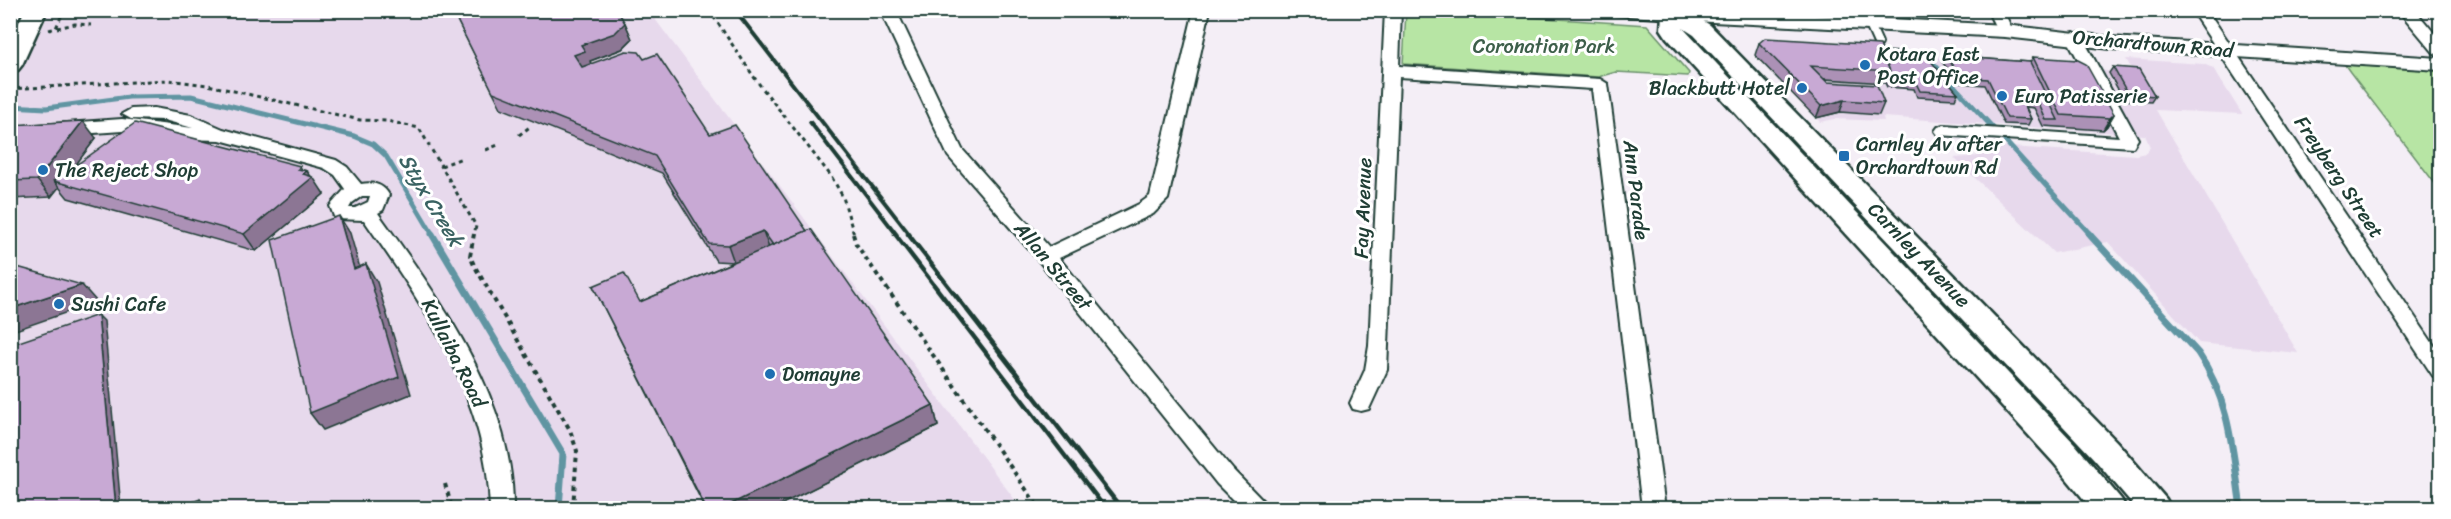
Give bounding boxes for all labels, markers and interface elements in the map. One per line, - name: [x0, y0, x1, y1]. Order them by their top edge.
- street label: Orchardtown Road: [2071, 20, 2236, 69]
- park label: Coronation Park: [1473, 29, 1615, 64]
- place label: Kotara East Post Office: [1877, 37, 1980, 95]
- marker: Kotara East Post Office: [1858, 58, 1872, 72]
- place label: Blackbutt Hotel: [1649, 71, 1790, 106]
- place label: Euro Patisserie: [2014, 79, 2148, 114]
- marker: Blackbutt Hotel: [1795, 81, 1809, 95]
- marker: Euro Patisserie: [1995, 89, 2009, 103]
- street label: Freyberg Street: [2285, 108, 2393, 246]
- place label: Carnley Av after Orchardtown Rd: [1856, 127, 2003, 185]
- street label: Ann Parade: [1612, 137, 1660, 242]
- water label: Styx Creek: [388, 146, 476, 257]
- marker: Carnley Av after Orchardtown Rd: [1837, 149, 1851, 163]
- place label: The Reject Shop: [55, 153, 199, 188]
- street label: Fay Avenue: [1344, 157, 1382, 259]
- marker: The Reject Shop: [36, 163, 50, 177]
- street label: Carnley Avenue: [1859, 194, 1979, 316]
- street label: Allan Street: [1004, 213, 1102, 319]
- place label: Sushi Cafe: [71, 287, 166, 322]
- street label: Kullaiba Road: [411, 292, 497, 415]
- marker: Sushi Cafe: [52, 297, 66, 311]
- place label: Domayne: [782, 357, 861, 392]
- marker: Domayne: [763, 367, 777, 381]

